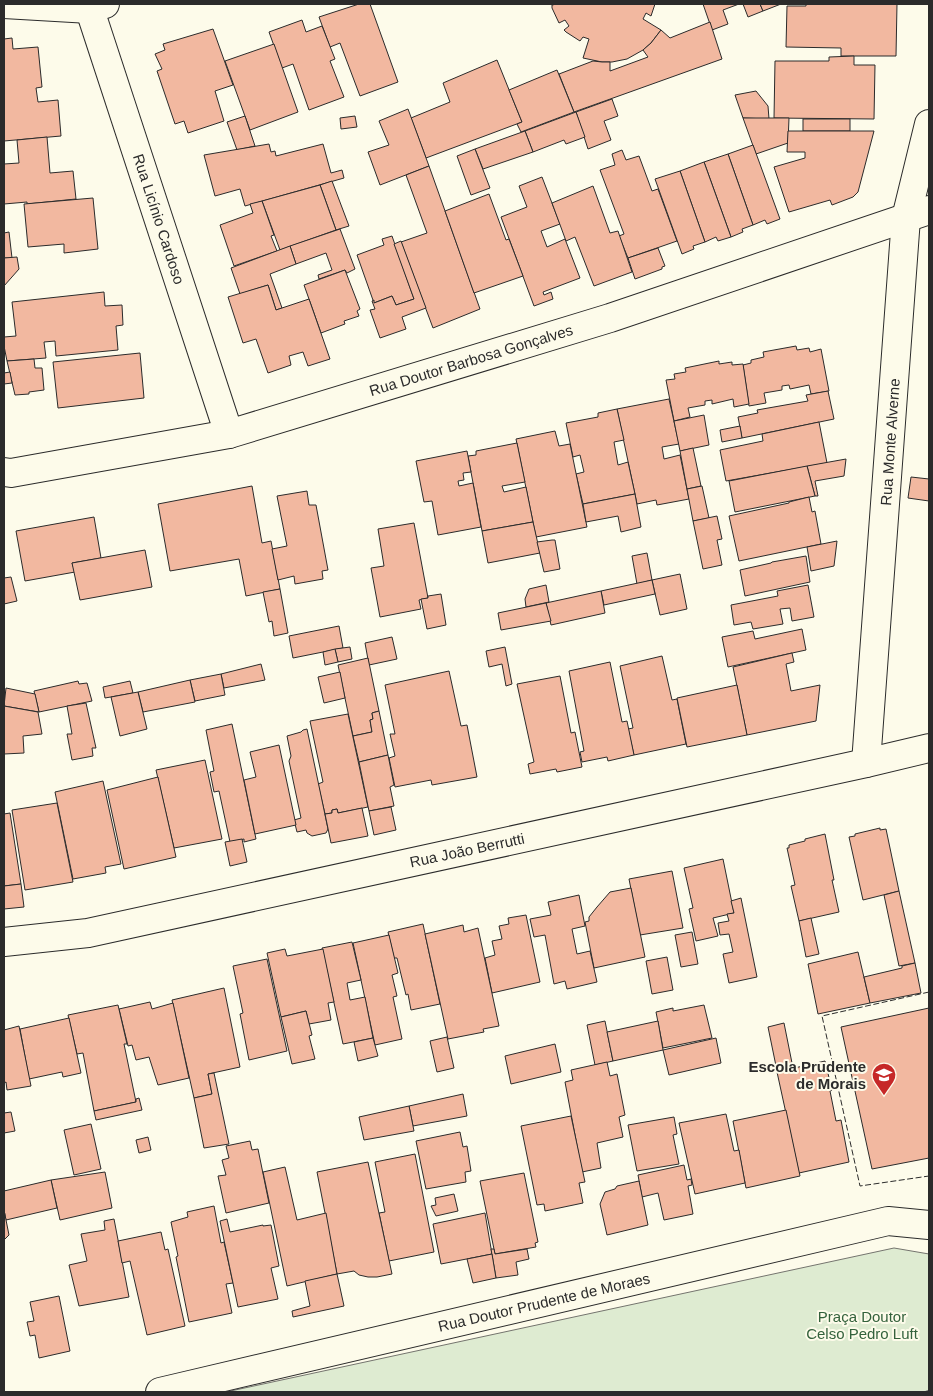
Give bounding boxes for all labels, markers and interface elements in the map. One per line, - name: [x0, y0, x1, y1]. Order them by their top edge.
- street label: Rua Licínio Cardoso: [130, 152, 188, 286]
- street label: Rua Doutor Barbosa Gonçalves: [367, 321, 575, 399]
- street label: Rua Monte Alverne: [877, 378, 903, 506]
- street label: Rua João Berrutti: [408, 830, 526, 870]
- place label: Escola Prudente de Morais: [748, 1058, 866, 1092]
- school or university icon: Escola Prudente de Morais: [871, 1062, 897, 1096]
- street label: Rua Doutor Prudente de Moraes: [436, 1269, 652, 1335]
- park label: Praça Doutor Celso Pedro Luft: [806, 1308, 919, 1342]

